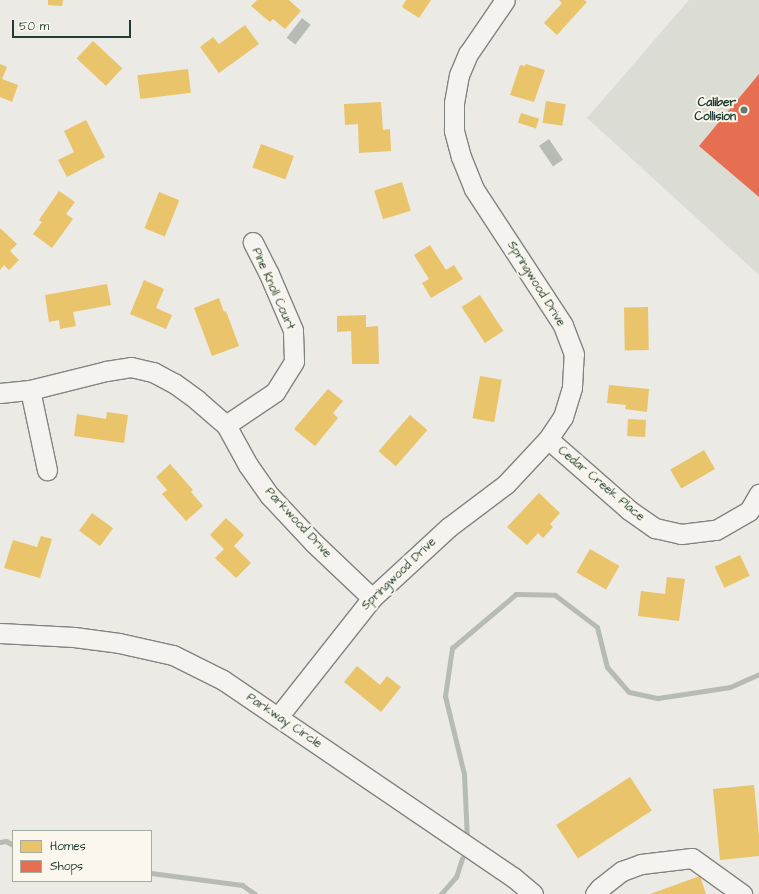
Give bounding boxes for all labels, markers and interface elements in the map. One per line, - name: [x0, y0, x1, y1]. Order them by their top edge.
- scale bar: [14, 12, 133, 38]
- text: 50 m: [19, 18, 49, 35]
- place label: Caliber Collision: [695, 96, 736, 124]
- marker: Caliber Collision: [739, 105, 749, 115]
- street label: Springwood Drive: [504, 239, 568, 329]
- street label: Pine Knoll Court: [248, 246, 298, 332]
- street label: Cedar Creek Place: [555, 444, 647, 524]
- street label: Parkwood Drive: [262, 485, 334, 561]
- street label: Springwood Drive: [359, 535, 439, 613]
- street label: Parkway Circle: [244, 690, 324, 752]
- legend: [12, 830, 152, 882]
- text: Homes: [50, 838, 86, 855]
- text: Shops: [50, 858, 83, 875]

